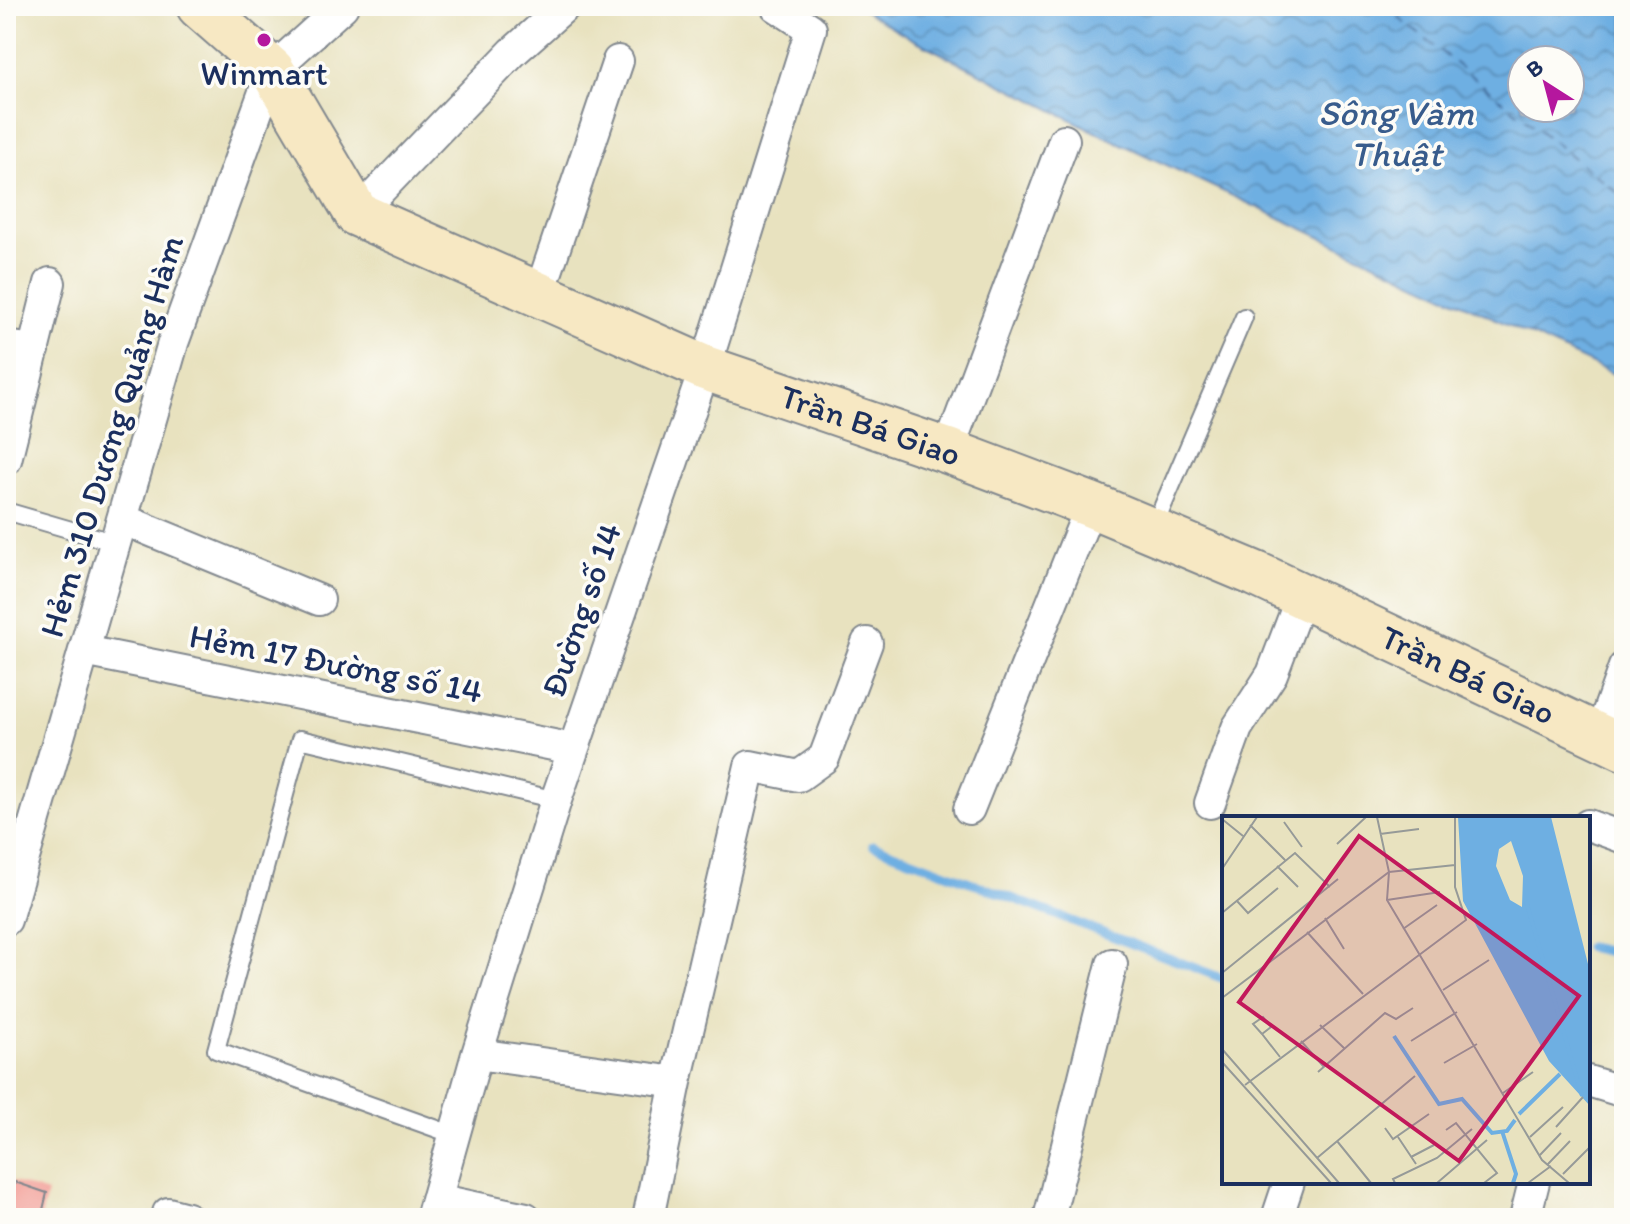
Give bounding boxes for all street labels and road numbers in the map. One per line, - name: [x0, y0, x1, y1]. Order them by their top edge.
- street label: Hẻm 310 Dương Quảng Hàm: [31, 230, 192, 642]
- street label: Trần Bá Giao: [775, 375, 967, 475]
- street label: Đường số 14: [533, 518, 630, 703]
- street label: Hẻm 17 Đường số 14: [186, 615, 486, 712]
- street label: Trần Bá Giao: [1374, 616, 1562, 734]

